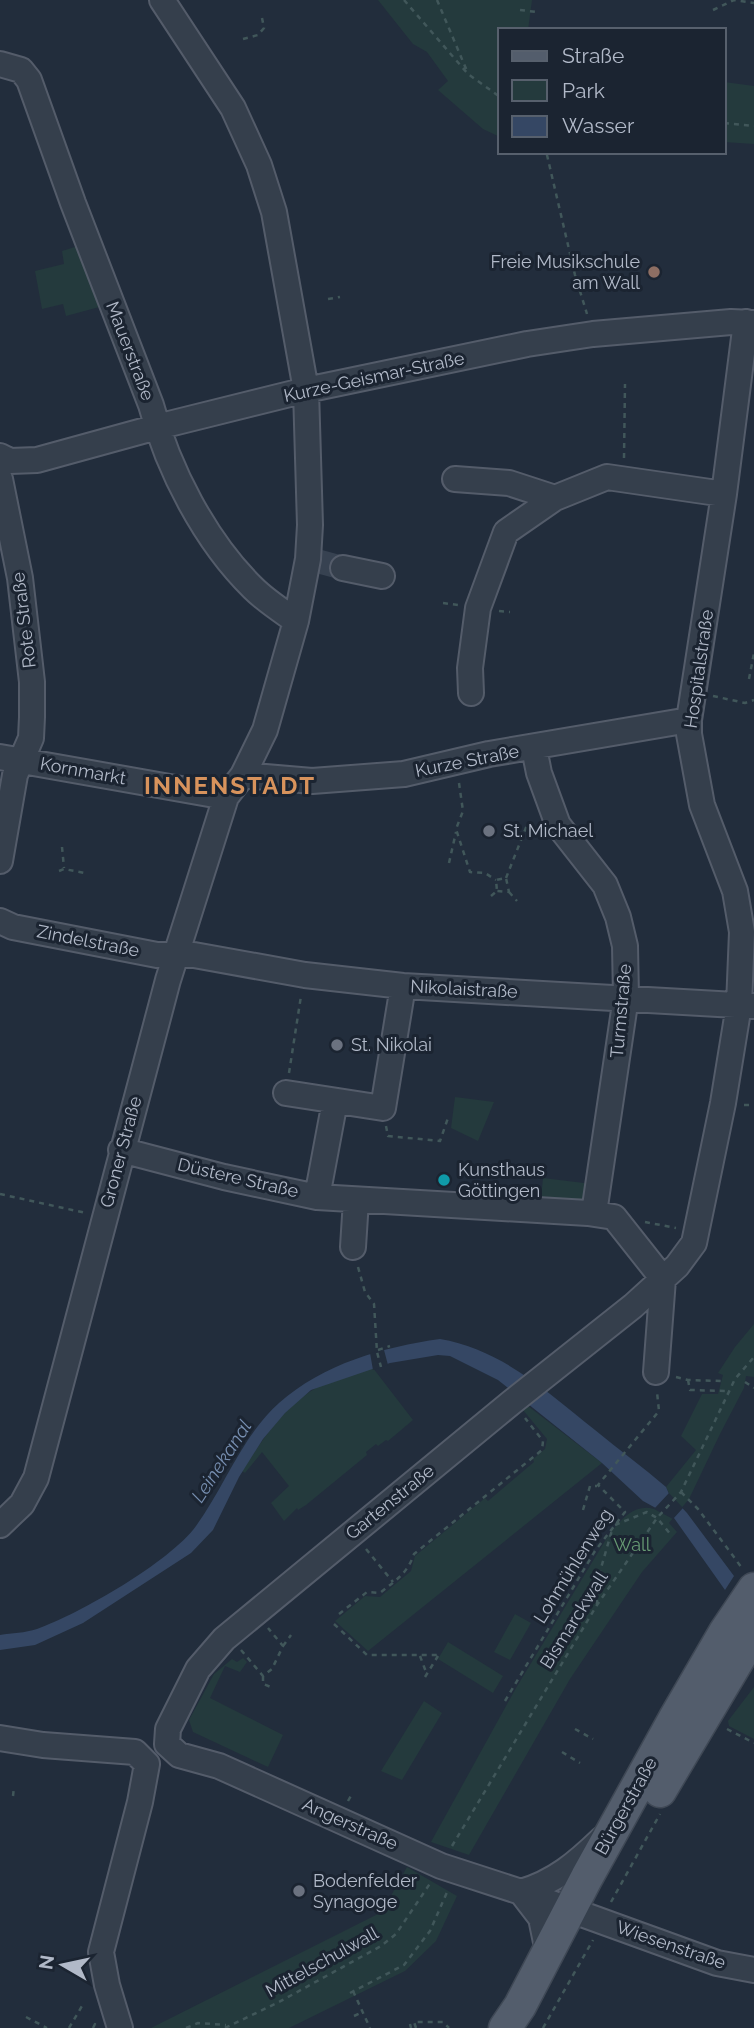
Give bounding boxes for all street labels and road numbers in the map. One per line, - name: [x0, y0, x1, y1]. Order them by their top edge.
- street label: Mauerstraße: [102, 298, 159, 404]
- street label: Kurze-Geismar-Straße: [282, 347, 467, 406]
- street label: Rote Straße: [7, 570, 40, 669]
- street label: Hospitalstraße: [680, 608, 717, 730]
- street label: Kurze Straße: [413, 740, 521, 781]
- street label: Kornmarkt: [39, 753, 128, 788]
- street label: Zindelstraße: [35, 920, 141, 961]
- street label: Turmstraße: [606, 963, 635, 1059]
- street label: Nikolaistraße: [410, 975, 519, 1002]
- street label: Groner Straße: [96, 1093, 146, 1210]
- street label: Düstere Straße: [176, 1153, 301, 1202]
- street label: Gartenstraße: [341, 1459, 438, 1544]
- street label: Lohmühlenweg: [529, 1505, 616, 1627]
- street label: Bismarckwall: [535, 1567, 612, 1672]
- street label: Bürgerstraße: [590, 1753, 661, 1858]
- street label: Angerstraße: [299, 1793, 401, 1854]
- street label: Wiesenstraße: [614, 1916, 729, 1973]
- street label: Mittelschulwall: [262, 1922, 382, 2001]

